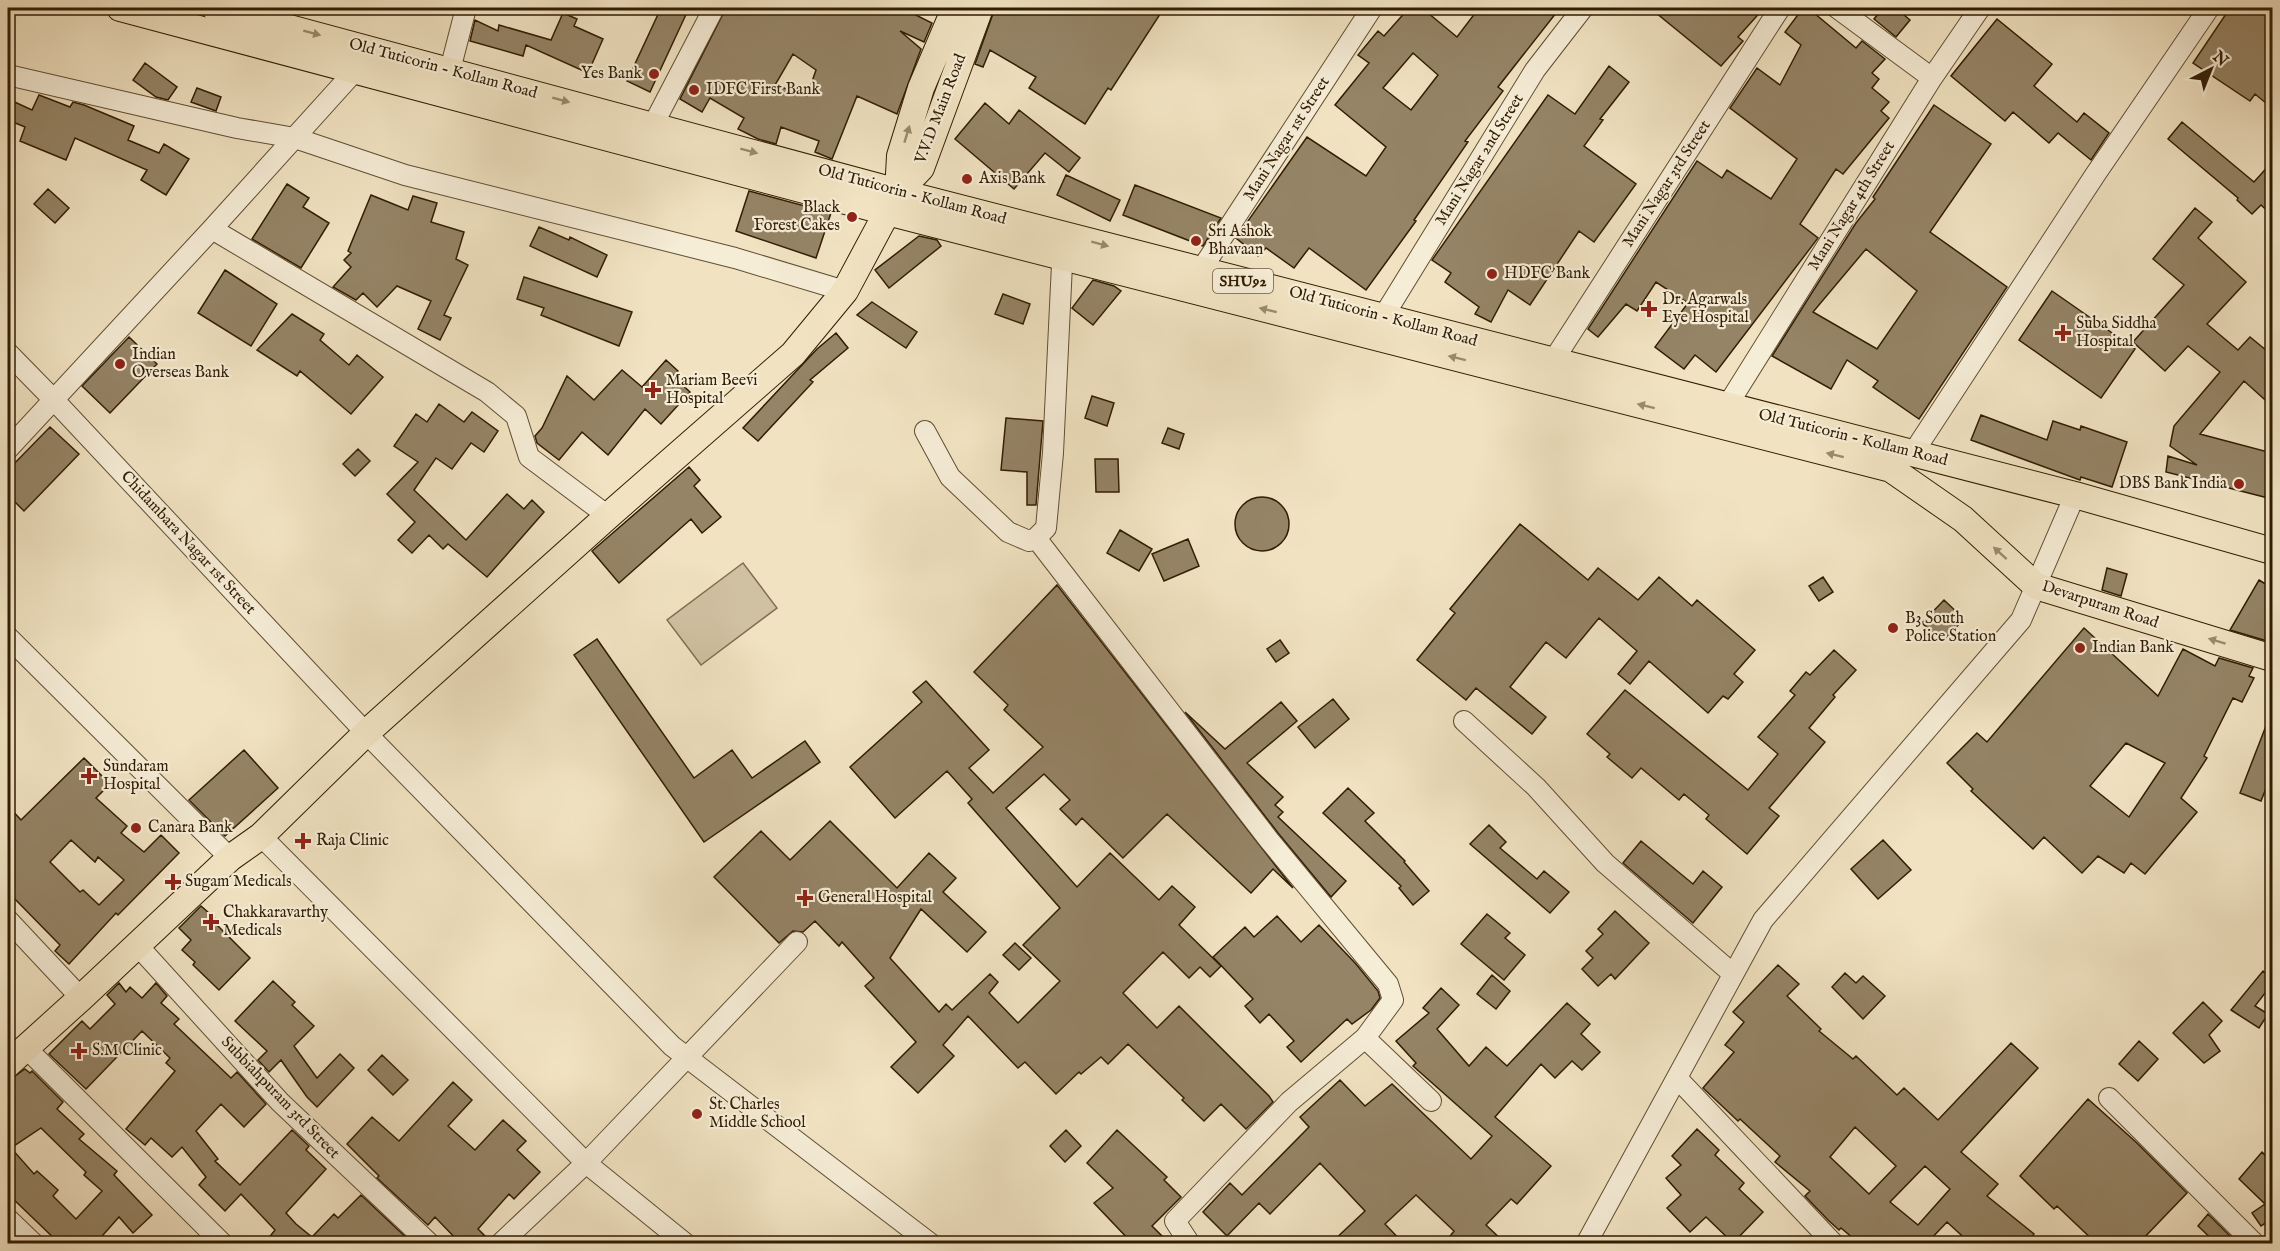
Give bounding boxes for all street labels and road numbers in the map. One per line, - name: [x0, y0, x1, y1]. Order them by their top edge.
- street label: Old Tuticorin - Kollam Road: [347, 34, 540, 104]
- street label: V.V.D Main Road: [911, 51, 971, 168]
- street label: Mani Nagar 1st Street: [1239, 73, 1335, 205]
- street label: Mani Nagar 2nd Street: [1431, 90, 1529, 229]
- street label: Mani Nagar 3rd Street: [1619, 116, 1716, 251]
- street label: Mani Nagar 4th Street: [1804, 137, 1900, 274]
- street label: Old Tuticorin - Kollam Road: [816, 160, 1009, 230]
- road number: SHU92: [1213, 269, 1273, 293]
- street label: Old Tuticorin - Kollam Road: [1287, 282, 1480, 352]
- street label: Old Tuticorin - Kollam Road: [1756, 405, 1950, 471]
- street label: Chidambara Nagar 1st Street: [116, 467, 260, 619]
- street label: Devarpuram Road: [2039, 577, 2161, 633]
- street label: Subbiahpuram 3rd Street: [216, 1033, 344, 1164]

